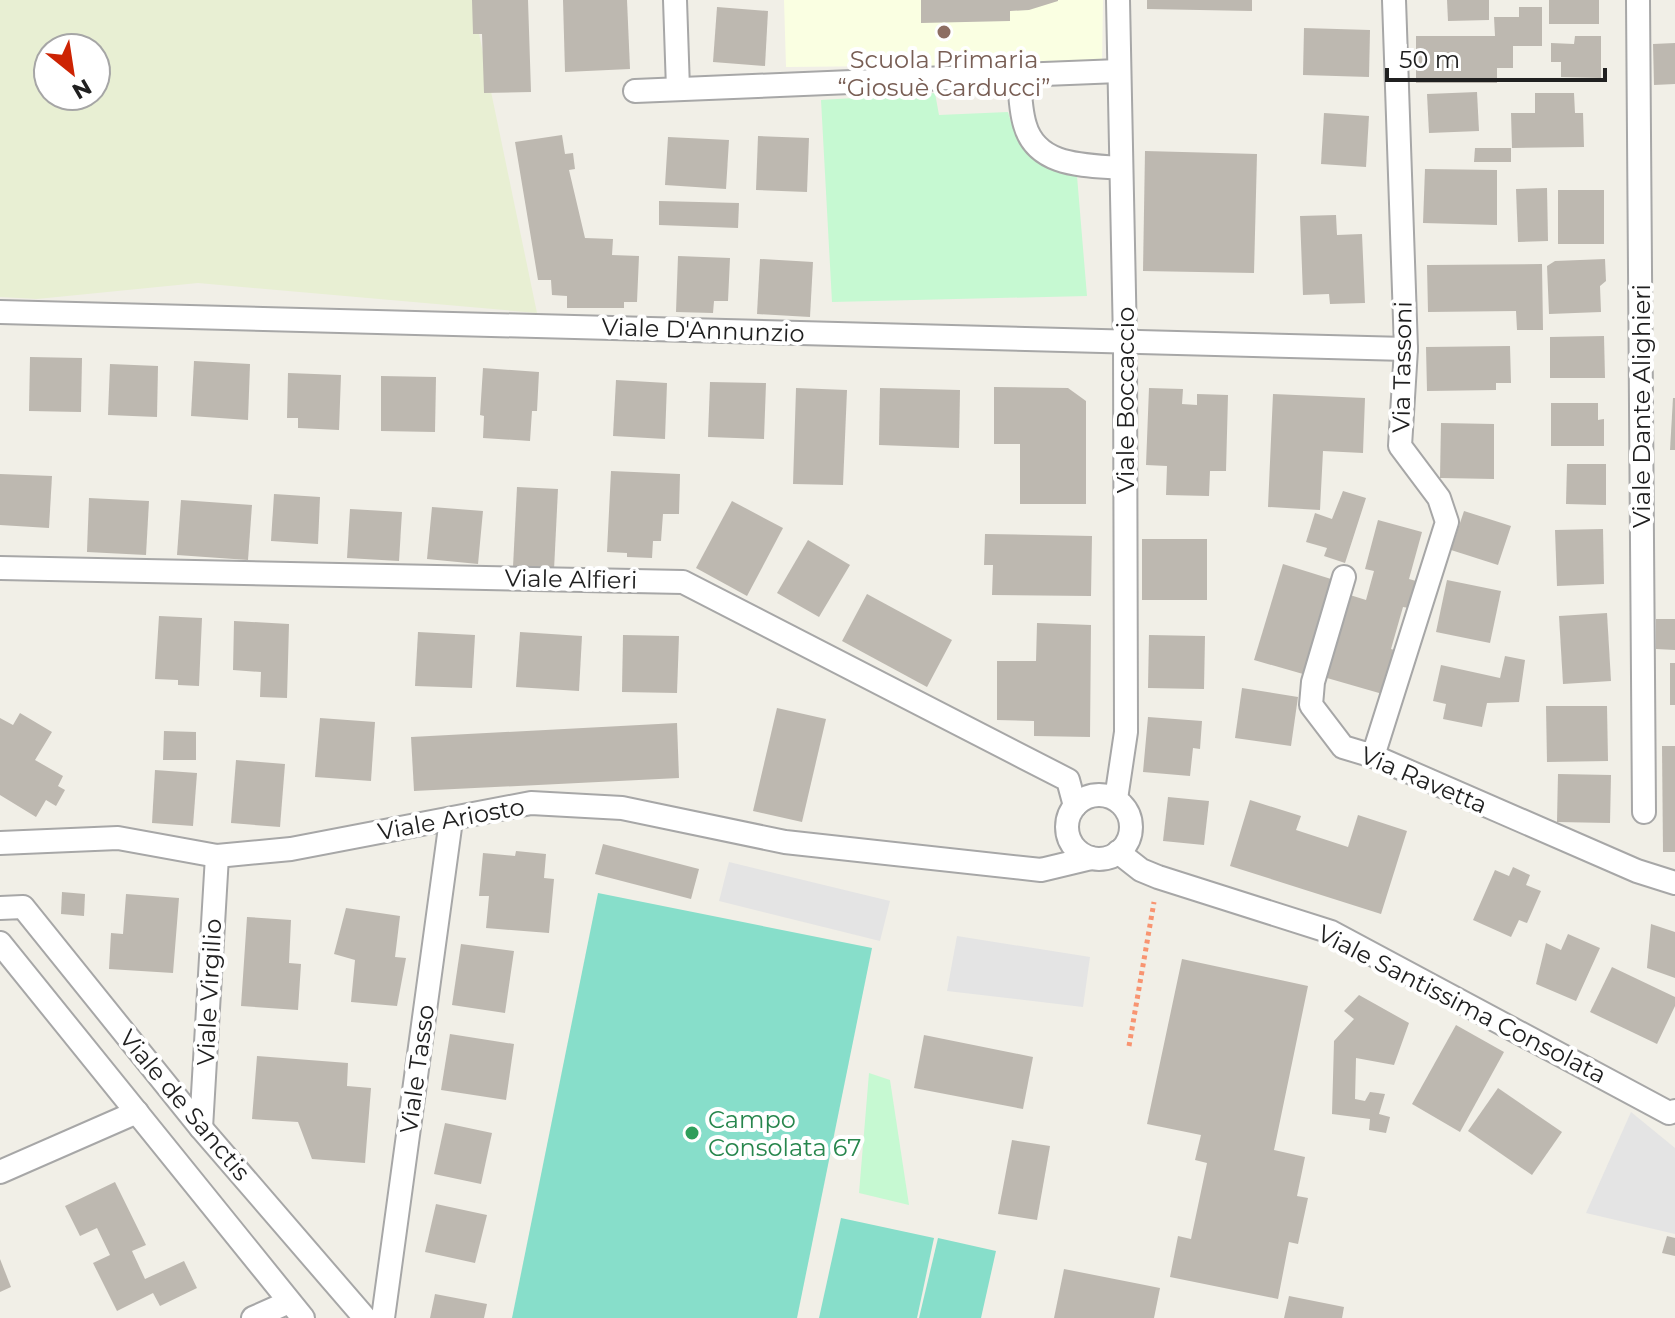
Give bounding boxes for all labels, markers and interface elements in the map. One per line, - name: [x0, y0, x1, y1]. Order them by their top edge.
- marker: Scuola Primaria “Giosuè Carducci”: [935, 23, 953, 41]
- north arrow: [32, 32, 112, 112]
- scale bar: [1387, 32, 1605, 82]
- place label: Scuola Primaria “Giosuè Carducci”: [838, 45, 1050, 102]
- text: 50 m: [1399, 45, 1460, 74]
- text: N: [67, 73, 96, 105]
- street label: Viale Dante Alighieri: [1627, 284, 1656, 528]
- street label: Via Tassoni: [1386, 301, 1418, 433]
- street label: Viale Boccaccio: [1111, 307, 1140, 493]
- street label: Viale D'Annunzio: [601, 312, 805, 348]
- street label: Viale Alfieri: [504, 563, 638, 595]
- street label: Via Ravetta: [1356, 740, 1492, 820]
- street label: Viale Ariosto: [375, 792, 527, 846]
- street label: Viale Virgilio: [191, 918, 227, 1066]
- street label: Viale Santissima Consolata: [1313, 918, 1611, 1090]
- street label: Viale Tasso: [394, 1003, 440, 1135]
- street label: Viale de Sanctis: [113, 1024, 257, 1186]
- place label: Campo Consolata 67: [708, 1105, 861, 1162]
- marker: Campo Consolata 67: [683, 1124, 701, 1142]

